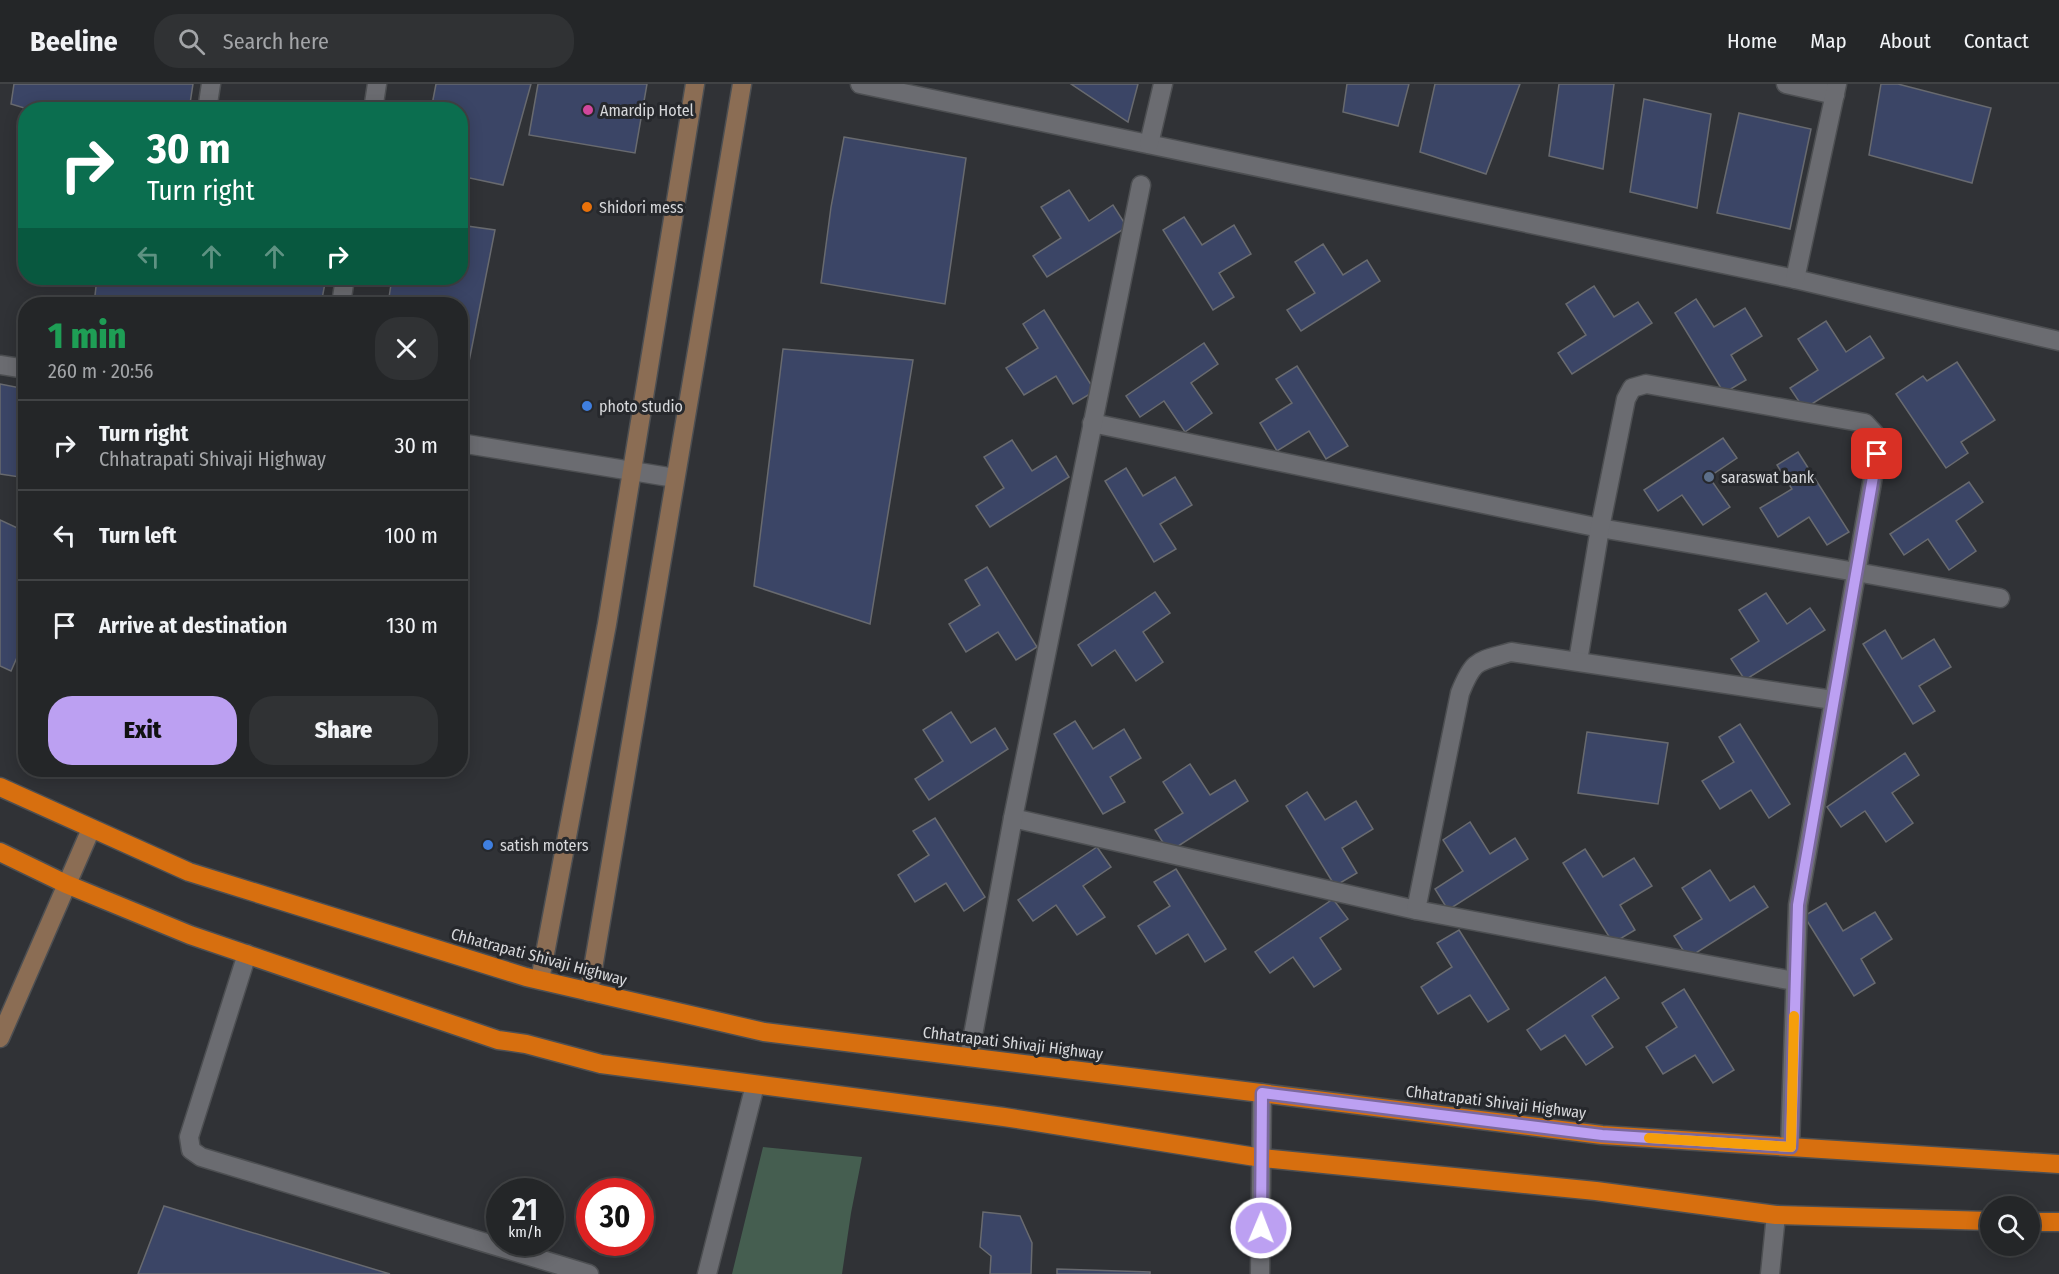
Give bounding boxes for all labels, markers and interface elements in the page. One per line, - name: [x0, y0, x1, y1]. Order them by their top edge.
- search box: [154, 14, 574, 68]
- text: Beeline: [30, 25, 118, 58]
- icon: search: [175, 25, 208, 58]
- text: Search here: [223, 28, 329, 55]
- text: Home: [1727, 28, 1777, 54]
- text: Map: [1810, 28, 1847, 54]
- text: About: [1880, 28, 1931, 54]
- text: Contact: [1964, 28, 2029, 54]
- place label: Amardip Hotel: [600, 101, 694, 120]
- marker: Amardip Hotel: [581, 103, 595, 117]
- text: 30 m: [147, 124, 231, 174]
- icon: right: [48, 126, 126, 204]
- text: Turn right: [147, 175, 255, 207]
- place label: Shidori mess: [599, 198, 684, 217]
- marker: Shidori mess: [580, 200, 594, 214]
- icon: left: [132, 240, 165, 273]
- icon: ahead: [195, 240, 228, 273]
- icon: ahead: [258, 240, 291, 273]
- icon: right: [321, 240, 354, 273]
- text: 1 min: [48, 314, 126, 358]
- button: close: [375, 317, 438, 380]
- text: 260 m · 20:56: [48, 359, 154, 383]
- place label: photo studio: [599, 397, 683, 416]
- marker: photo studio: [580, 399, 594, 413]
- text: Turn right: [99, 420, 188, 447]
- pin: [1851, 428, 1902, 479]
- icon: right: [48, 429, 81, 462]
- text: 30 m: [395, 432, 438, 459]
- icon: arrive: [1860, 437, 1893, 470]
- text: Chhatrapati Shivaji Highway: [99, 447, 326, 471]
- place label: saraswat bank: [1721, 468, 1815, 487]
- marker: saraswat bank: [1702, 470, 1716, 484]
- icon: left: [48, 519, 81, 552]
- text: Turn left: [99, 522, 177, 549]
- text: 100 m: [384, 522, 438, 549]
- icon: arrive: [48, 609, 81, 642]
- text: Arrive at destination: [99, 612, 287, 639]
- text: 130 m: [386, 612, 438, 639]
- button: Exit: [48, 696, 237, 765]
- button: Share: [249, 696, 438, 765]
- place label: satish moters: [500, 836, 589, 855]
- marker: satish moters: [481, 838, 495, 852]
- street label: Chhatrapati Shivaji Highway: [449, 924, 630, 990]
- street label: Chhatrapati Shivaji Highway: [922, 1023, 1105, 1064]
- street label: Chhatrapati Shivaji Highway: [1405, 1082, 1588, 1123]
- speed limit sign: 30: [576, 1178, 654, 1256]
- text: 21: [512, 1192, 538, 1228]
- position arrow: [1229, 1196, 1293, 1260]
- map controls: [1980, 1196, 2040, 1256]
- button: search: [1980, 1196, 2040, 1256]
- text: km/h: [508, 1223, 542, 1241]

